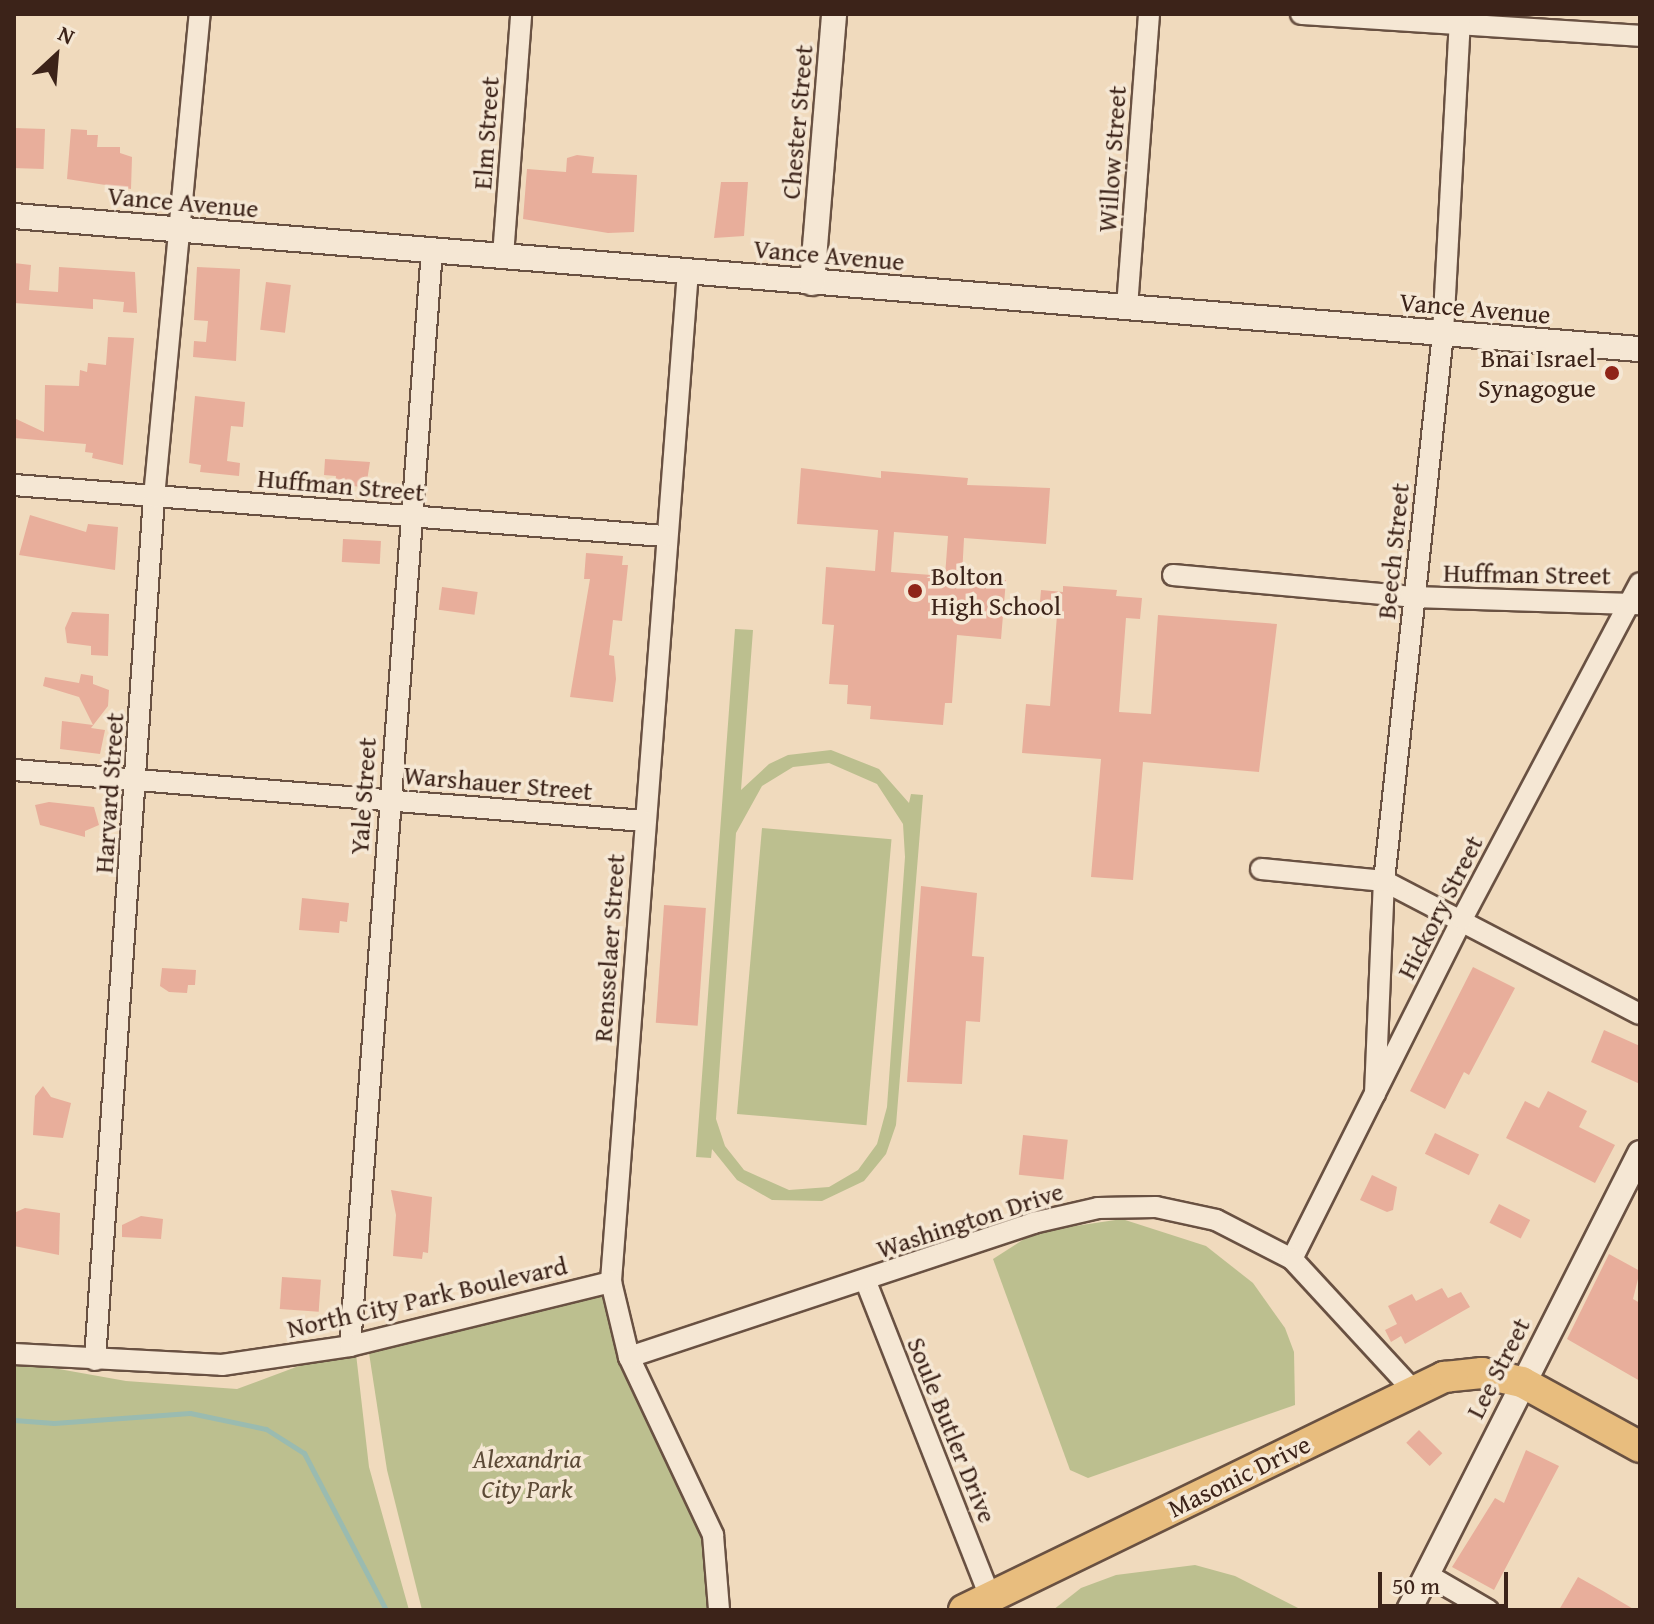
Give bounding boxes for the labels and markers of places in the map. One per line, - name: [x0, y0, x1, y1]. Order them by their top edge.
- place label: Bnai Israel Synagogue: [1478, 342, 1596, 404]
- marker: Bnai Israel Synagogue: [1603, 364, 1621, 382]
- place label: Bolton High School: [931, 560, 1061, 622]
- marker: Bolton High School: [906, 582, 924, 600]

